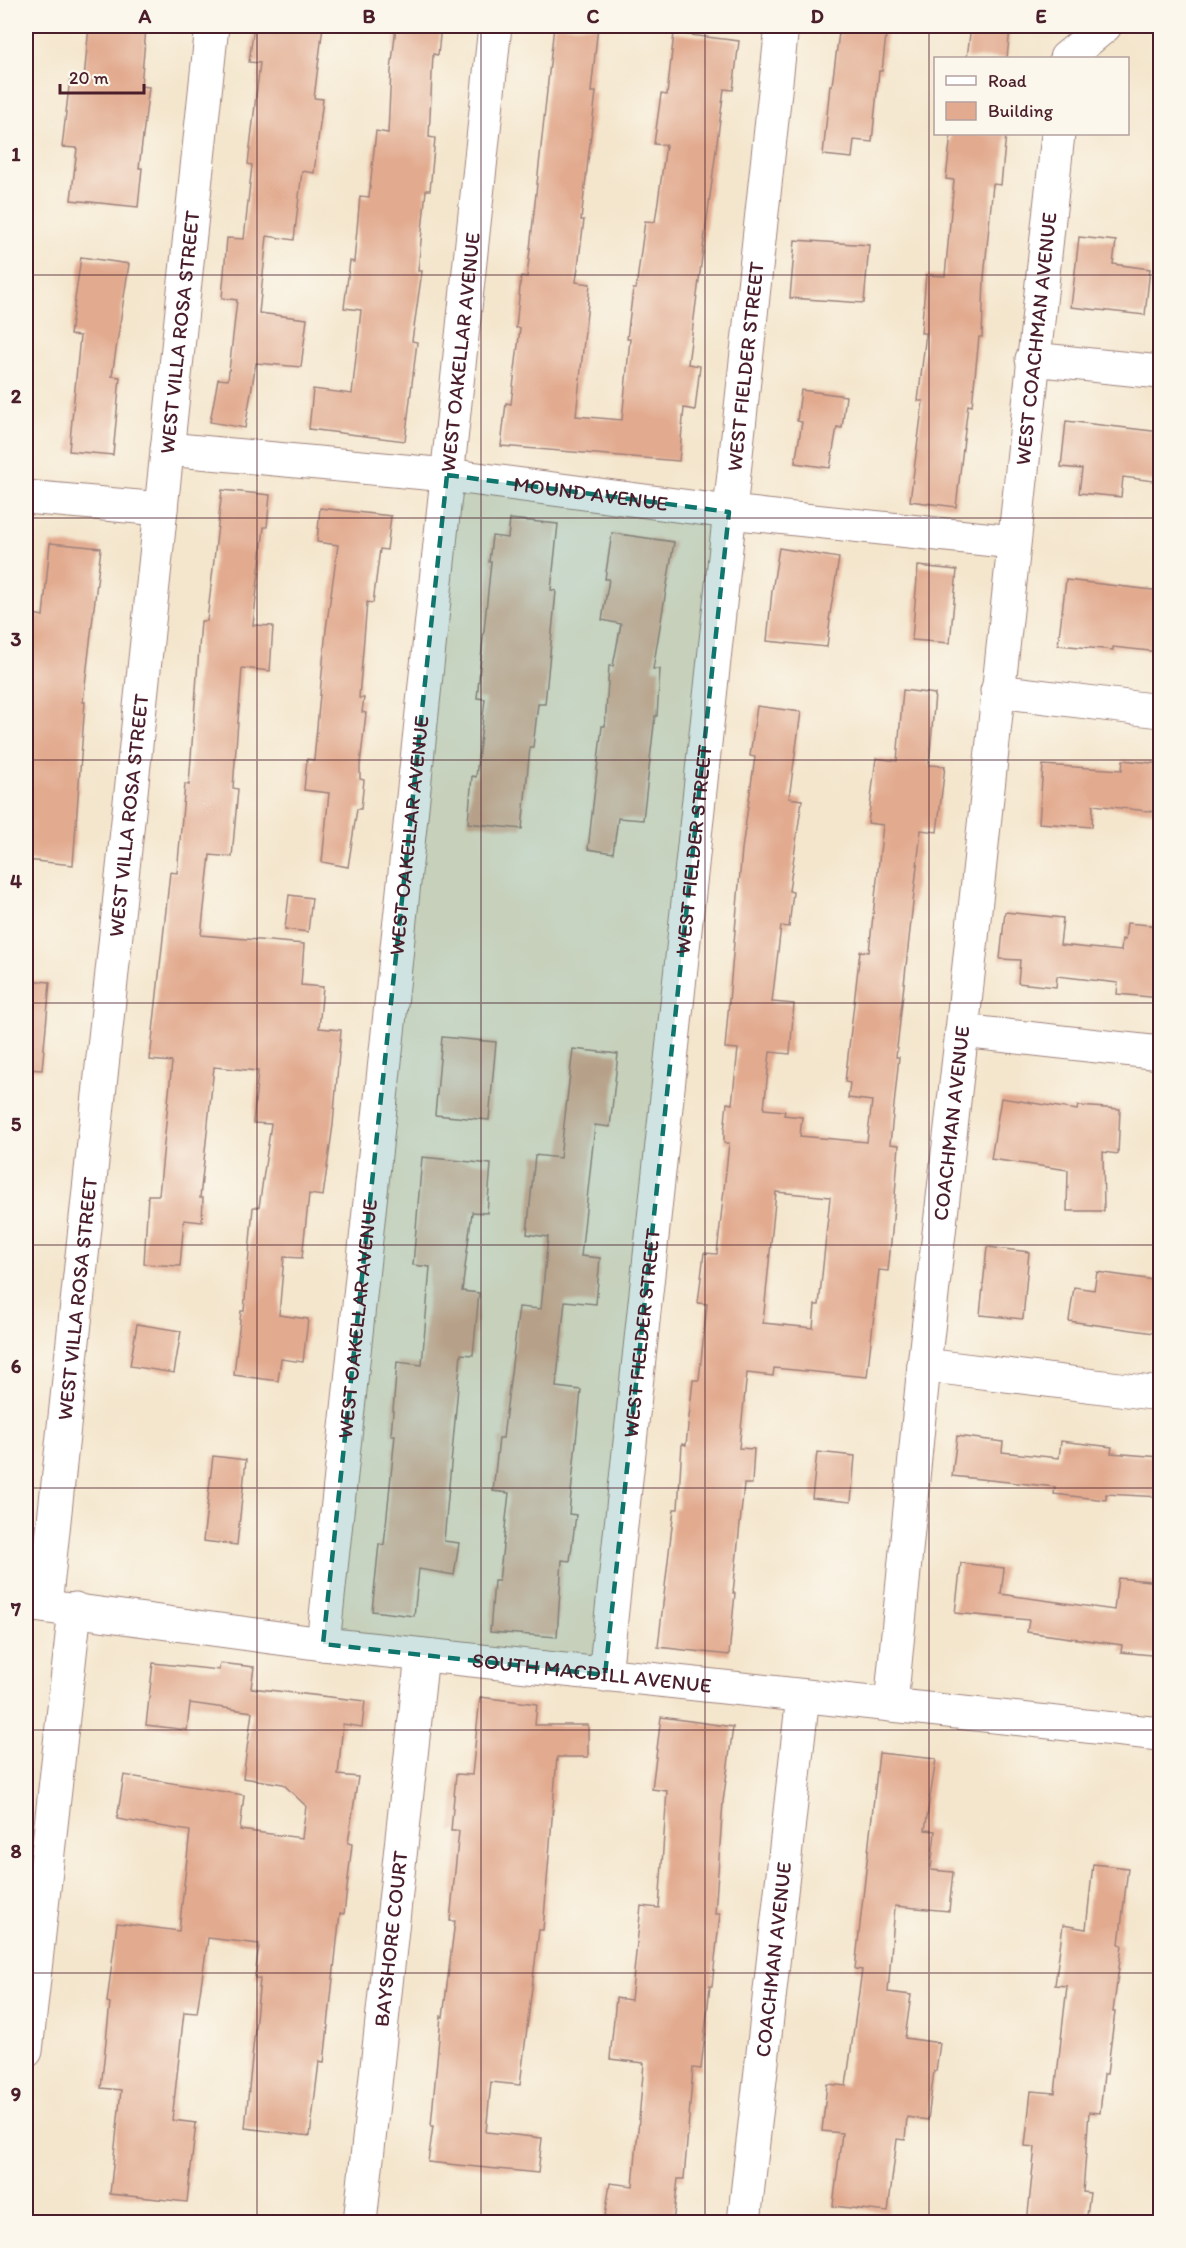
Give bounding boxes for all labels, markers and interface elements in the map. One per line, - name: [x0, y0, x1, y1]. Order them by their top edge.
- text: A: [138, 4, 152, 28]
- text: B: [363, 4, 376, 28]
- text: C: [587, 4, 600, 28]
- text: D: [810, 4, 824, 28]
- text: E: [1035, 4, 1047, 28]
- scale bar: [60, 57, 144, 95]
- legend: [934, 57, 1129, 135]
- text: 20 m: [69, 67, 109, 89]
- text: Road: [988, 70, 1027, 92]
- text: Building: [988, 100, 1054, 122]
- text: 1: [11, 142, 21, 166]
- street label: WEST VILLA ROSA STREET: [154, 209, 204, 455]
- street label: WEST COACHMAN AVENUE: [1010, 211, 1062, 466]
- street label: WEST OAKELLAR AVENUE: [435, 231, 485, 473]
- street label: WEST FIELDER STREET: [721, 260, 769, 473]
- text: 2: [11, 384, 22, 408]
- street label: MOUND AVENUE: [512, 471, 669, 516]
- text: 3: [11, 627, 22, 651]
- street label: WEST VILLA ROSA STREET: [103, 692, 153, 938]
- street label: WEST OAKELLAR AVENUE: [383, 714, 434, 957]
- street label: WEST FIELDER STREET: [669, 743, 717, 956]
- text: 4: [10, 869, 22, 893]
- street label: COACHMAN AVENUE: [927, 1024, 975, 1222]
- text: 5: [11, 1112, 22, 1136]
- street label: WEST VILLA ROSA STREET: [52, 1175, 102, 1422]
- street label: WEST OAKELLAR AVENUE: [332, 1198, 382, 1440]
- street label: WEST FIELDER STREET: [618, 1227, 665, 1439]
- text: 6: [11, 1354, 22, 1378]
- text: 7: [10, 1597, 21, 1621]
- street label: SOUTH MACDILL AVENUE: [471, 1647, 713, 1698]
- text: 8: [11, 1839, 22, 1863]
- street label: BAYSHORE COURT: [368, 1849, 413, 2028]
- street label: COACHMAN AVENUE: [750, 1861, 796, 2059]
- text: 9: [11, 2082, 21, 2106]

